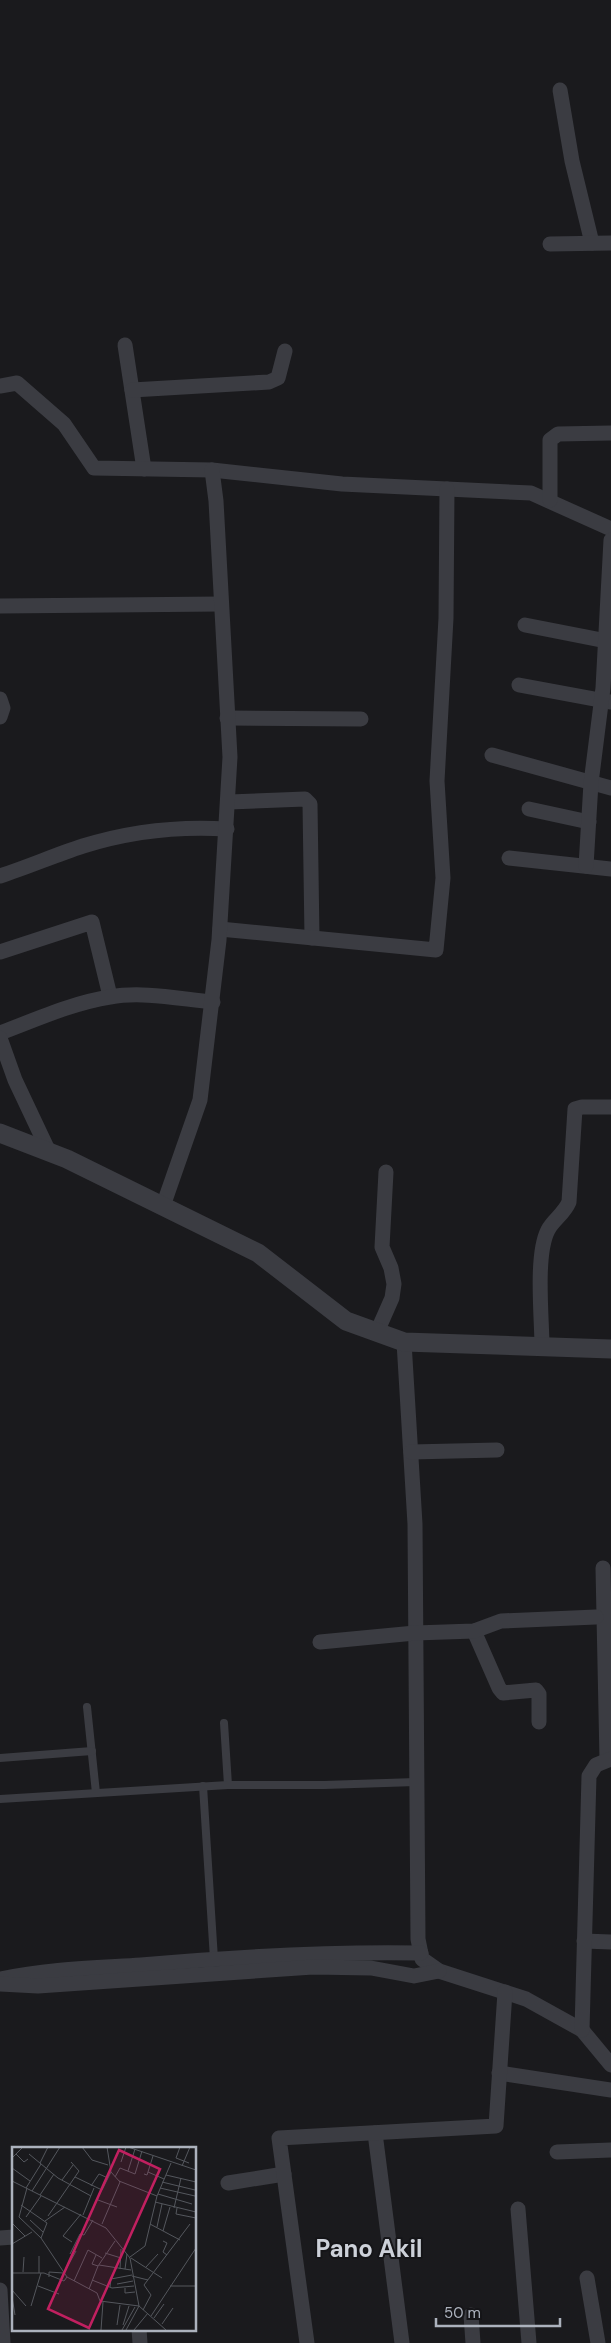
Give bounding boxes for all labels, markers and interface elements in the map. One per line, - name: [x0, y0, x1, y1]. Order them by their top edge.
- inset map: [12, 2147, 196, 2330]
- district label: Pano Akil: [316, 2233, 422, 2264]
- scale bar: [436, 2296, 560, 2328]
- text: 50 m: [444, 2303, 481, 2323]

